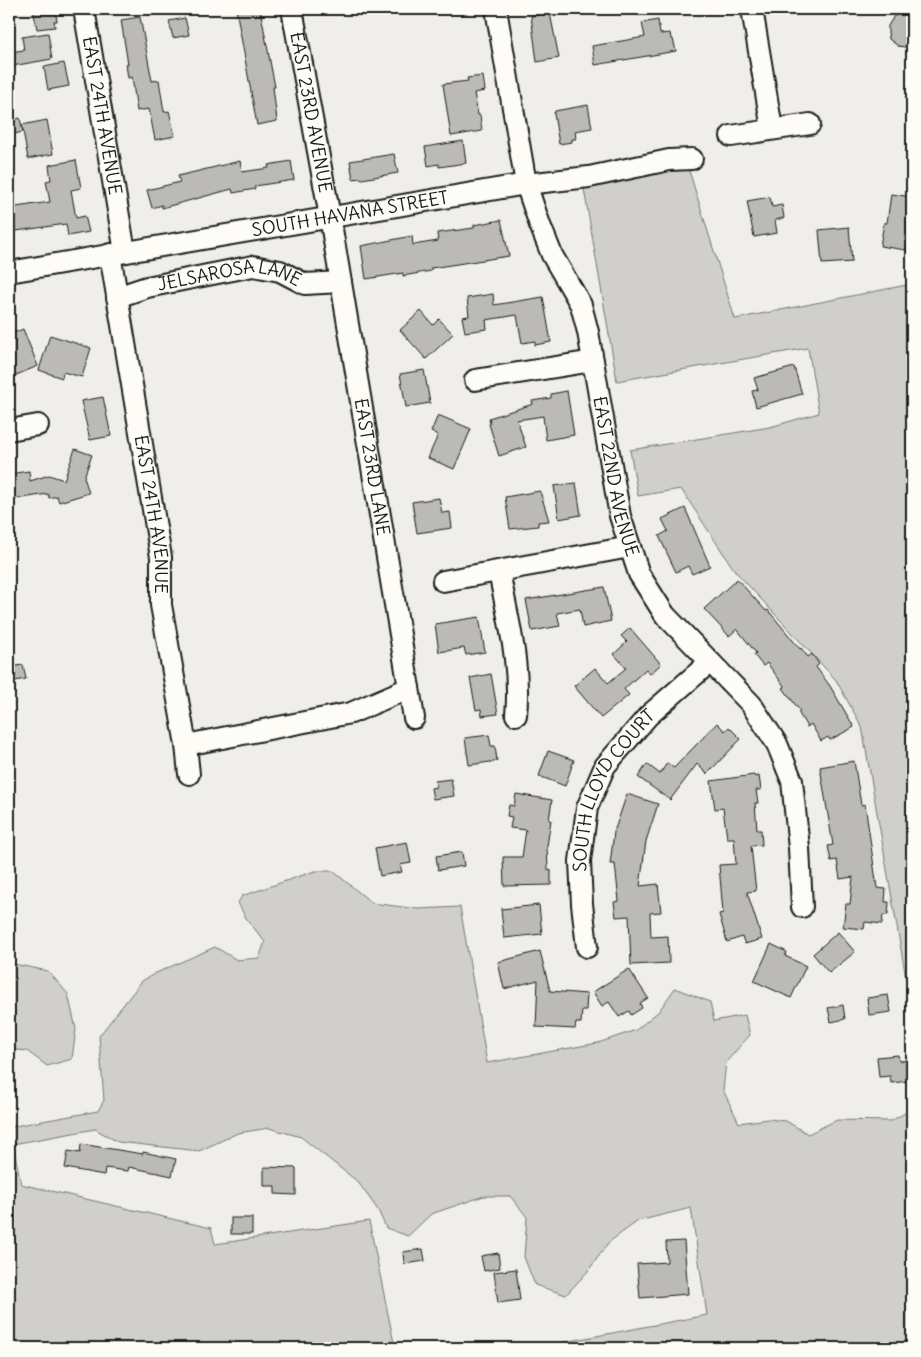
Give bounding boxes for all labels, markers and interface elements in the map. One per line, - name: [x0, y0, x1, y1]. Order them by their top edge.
- street label: EAST 23RD AVENUE: [285, 30, 337, 194]
- street label: EAST 24TH AVENUE: [78, 34, 127, 196]
- street label: SOUTH HAVANA STREET: [250, 185, 450, 241]
- street label: JELSAROSA LANE: [155, 254, 305, 296]
- street label: EAST 22ND AVENUE: [588, 394, 644, 559]
- street label: EAST 23RD LANE: [350, 397, 395, 537]
- street label: EAST 24TH AVENUE: [130, 433, 173, 594]
- street label: SOUTH LLOYD COURT: [568, 704, 659, 872]

